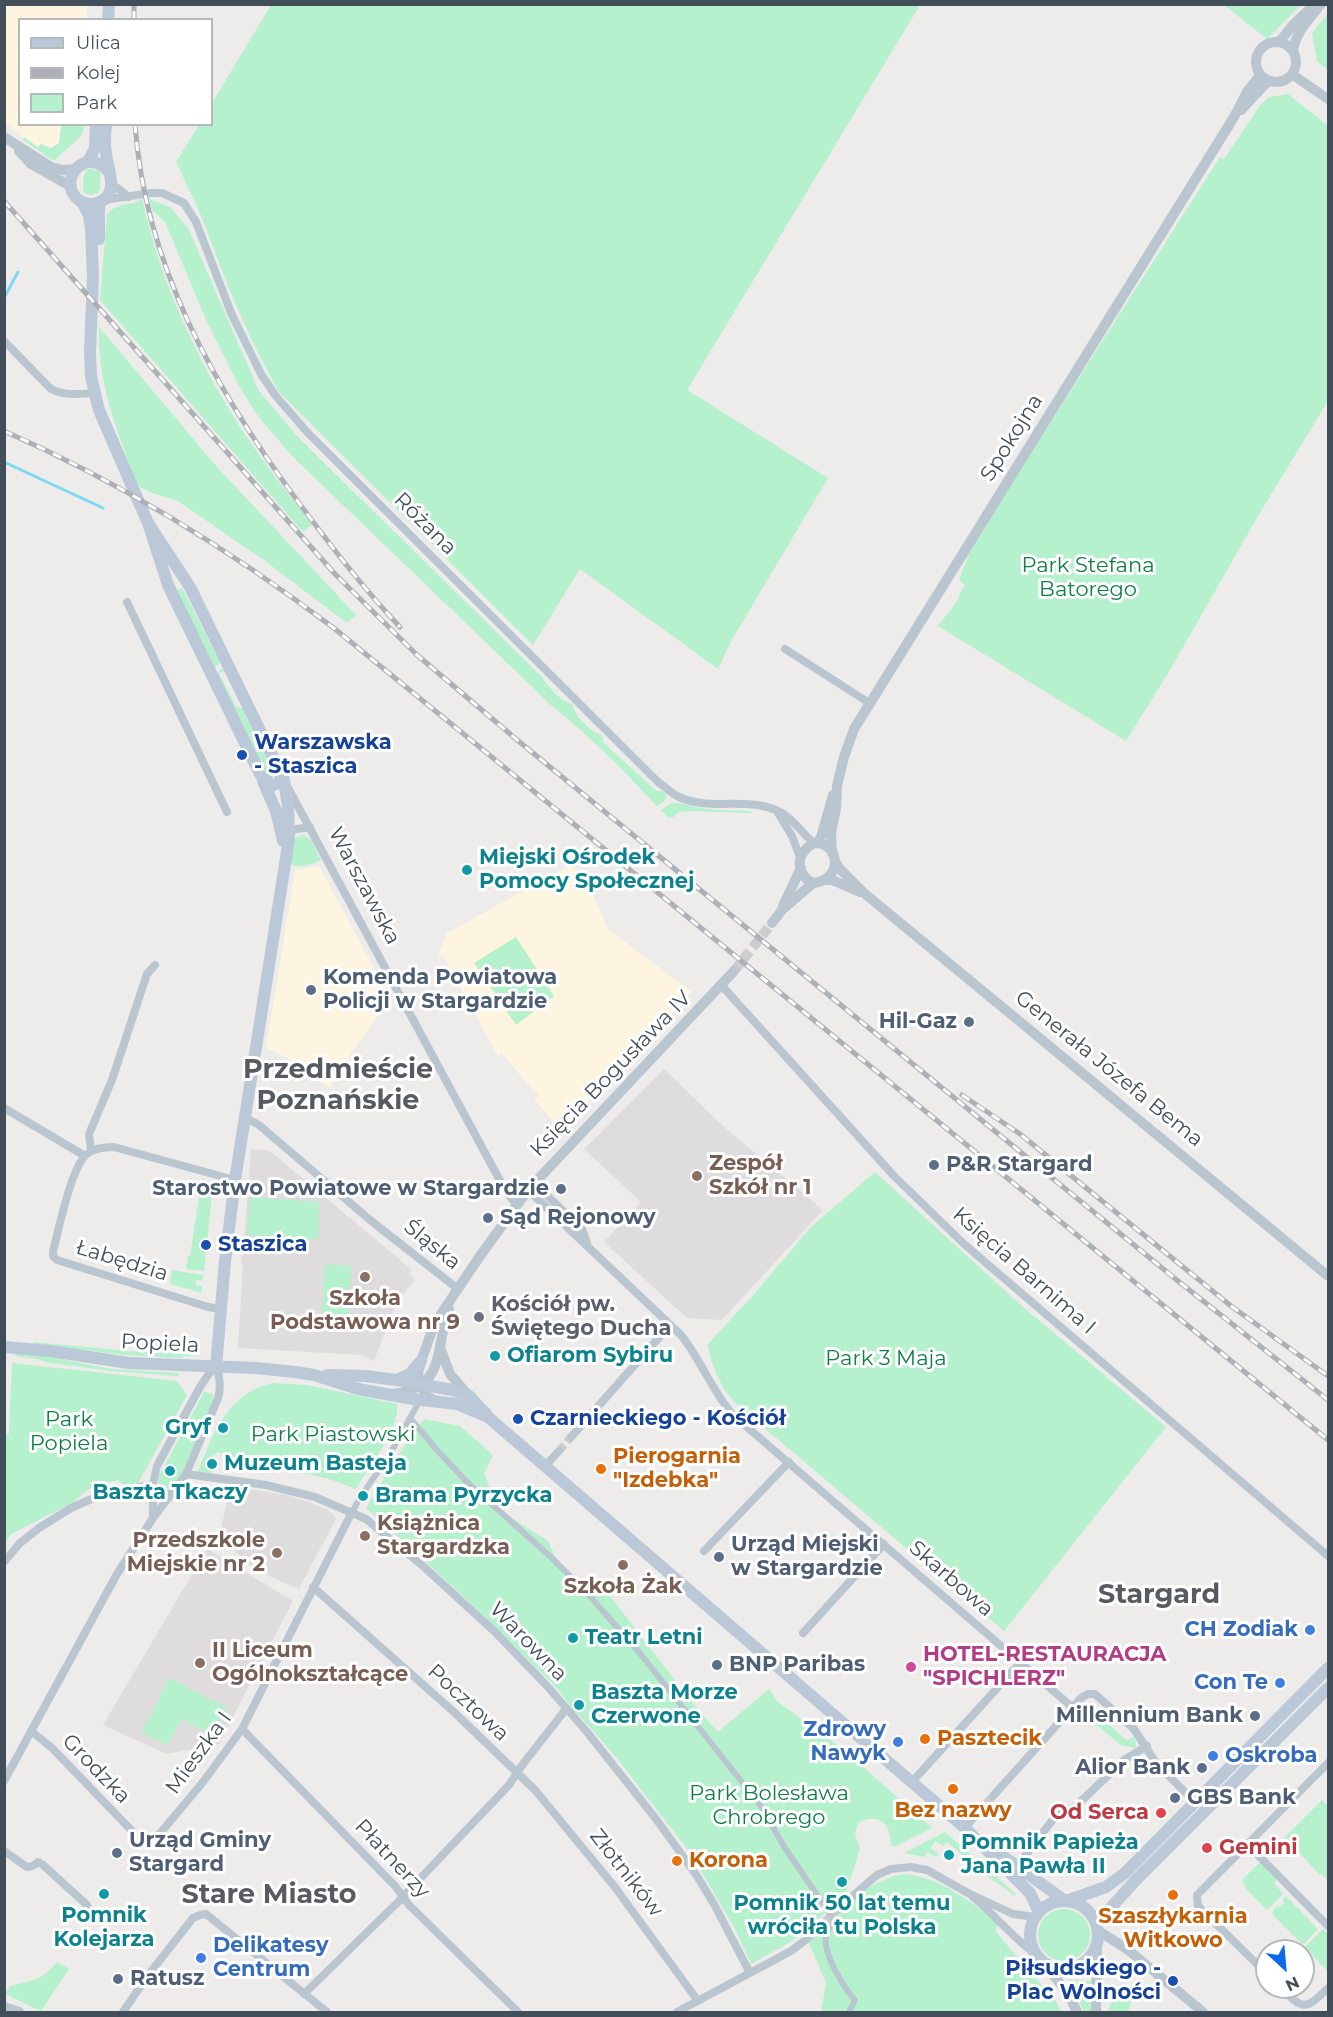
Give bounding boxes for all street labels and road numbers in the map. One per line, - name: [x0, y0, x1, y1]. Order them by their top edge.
- street label: Spokojna: [975, 390, 1049, 486]
- street label: Różana: [389, 488, 461, 560]
- street label: Warszawska: [322, 823, 406, 949]
- street label: Księcia Bogusława IV: [525, 986, 697, 1162]
- street label: Generała Józefa Bema: [1010, 986, 1208, 1152]
- street label: Księcia Barnima I: [947, 1202, 1101, 1340]
- street label: Śląska: [398, 1214, 466, 1276]
- street label: Łabędzia: [73, 1235, 171, 1287]
- street label: Popiela: [120, 1329, 200, 1359]
- street label: Skarbowa: [904, 1536, 998, 1622]
- street label: Warowna: [484, 1597, 572, 1687]
- street label: Pocztowa: [422, 1659, 514, 1747]
- street label: Mieszka I: [161, 1707, 237, 1799]
- street label: Grodzka: [57, 1729, 135, 1809]
- street label: Płatnerzy: [349, 1814, 435, 1904]
- street label: Złotników: [584, 1824, 668, 1922]

